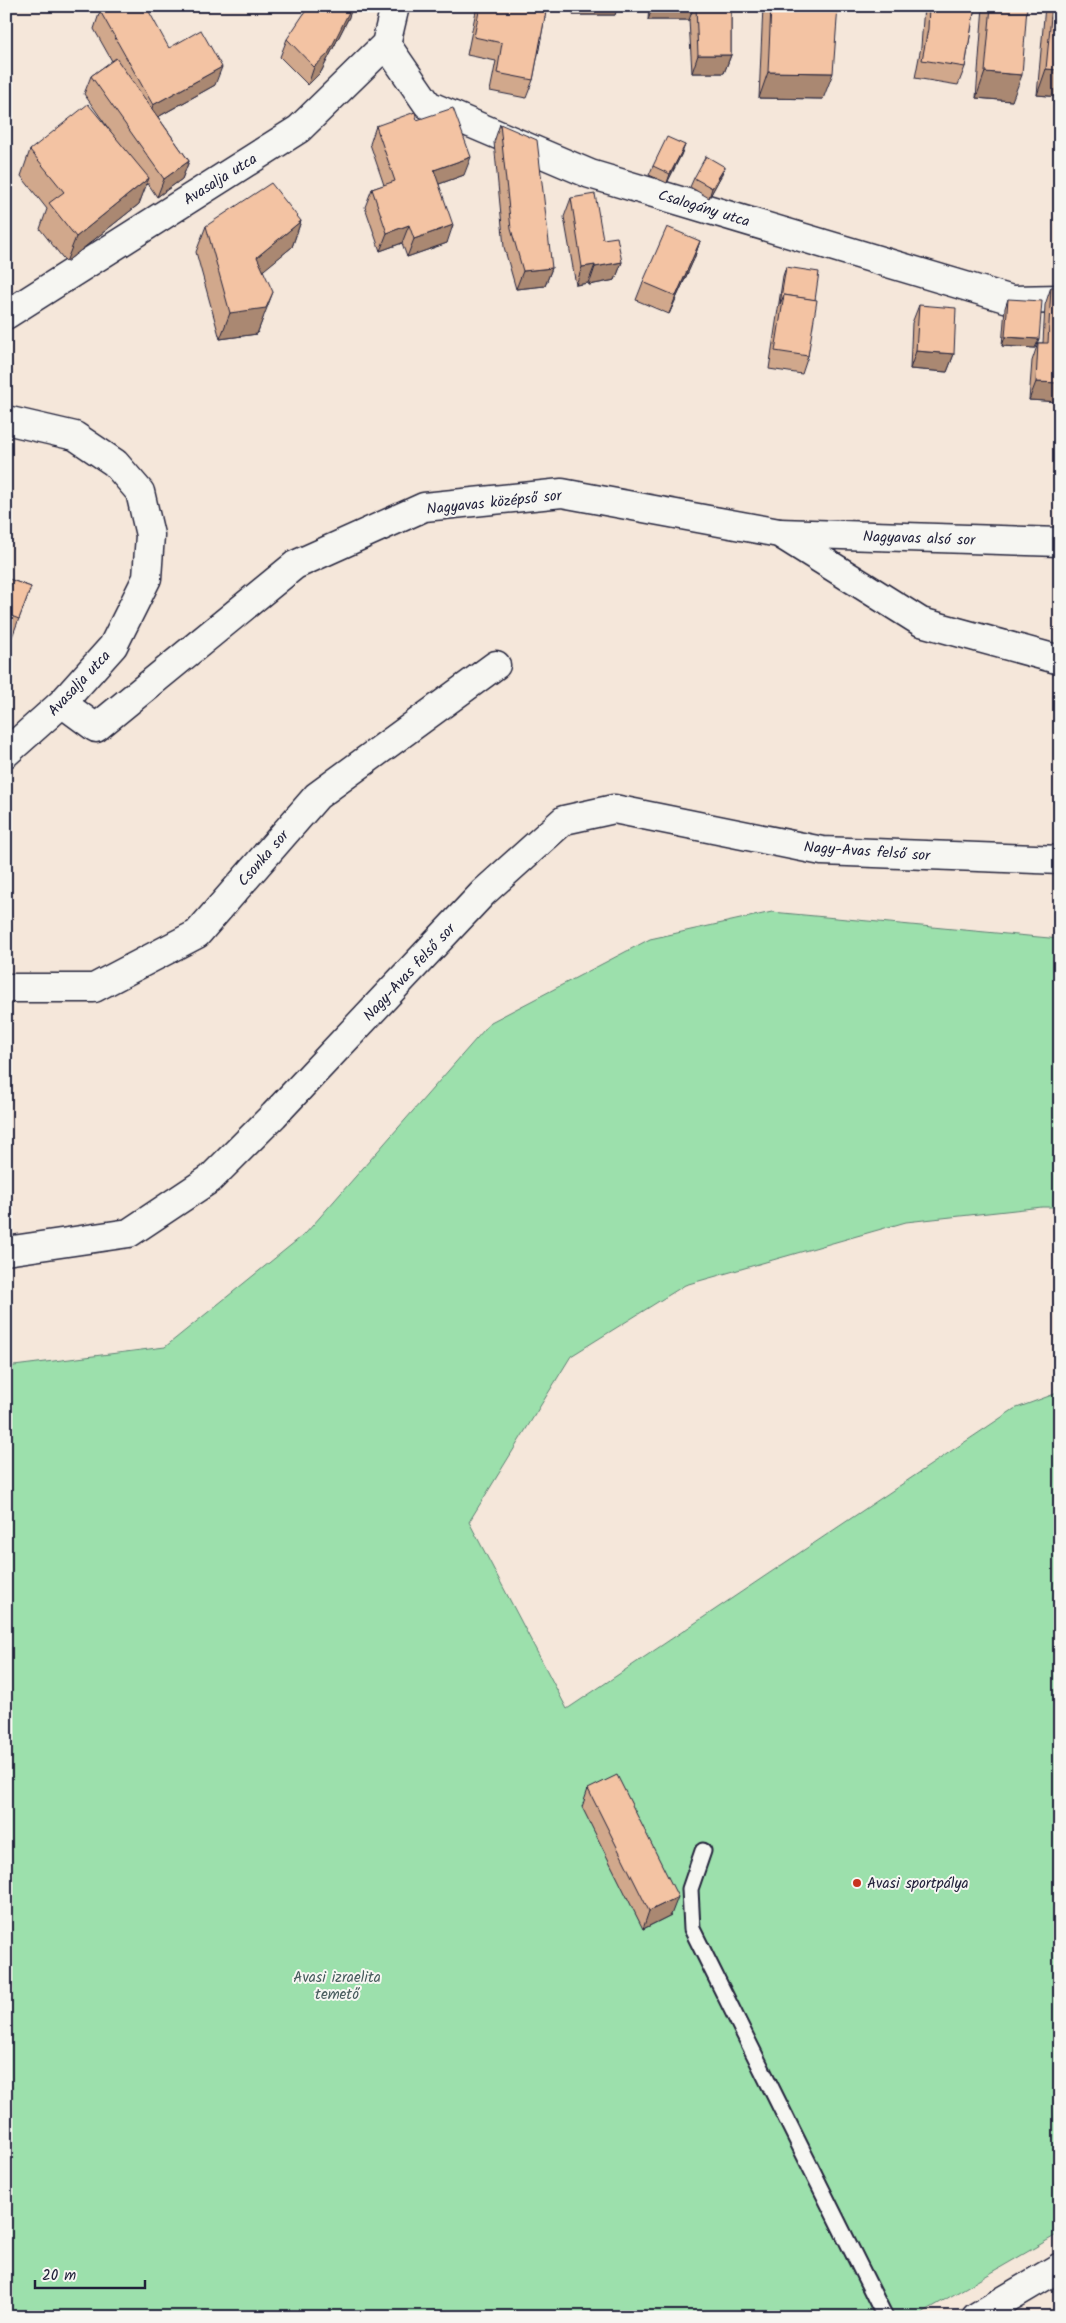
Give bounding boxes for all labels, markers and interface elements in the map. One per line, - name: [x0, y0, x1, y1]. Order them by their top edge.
- street label: Avasalja utca: [179, 148, 262, 212]
- street label: Csalogány utca: [655, 184, 753, 234]
- street label: Nagyavas középső sor: [425, 484, 564, 522]
- street label: Nagyavas alsó sor: [862, 525, 976, 553]
- street label: Avasalja utca: [43, 645, 117, 722]
- street label: Csonka sor: [232, 824, 296, 892]
- street label: Nagy-Avas felső sor: [803, 836, 932, 868]
- street label: Nagy-Avas felső sor: [358, 917, 462, 1027]
- place label: Avasi sportpálya: [867, 1872, 969, 1896]
- marker: Avasi sportpálya: [851, 1877, 863, 1889]
- park label: Avasi izraelita temető: [293, 1966, 381, 2007]
- scale bar: [35, 2258, 145, 2290]
- text: 20 m: [42, 2264, 76, 2288]

